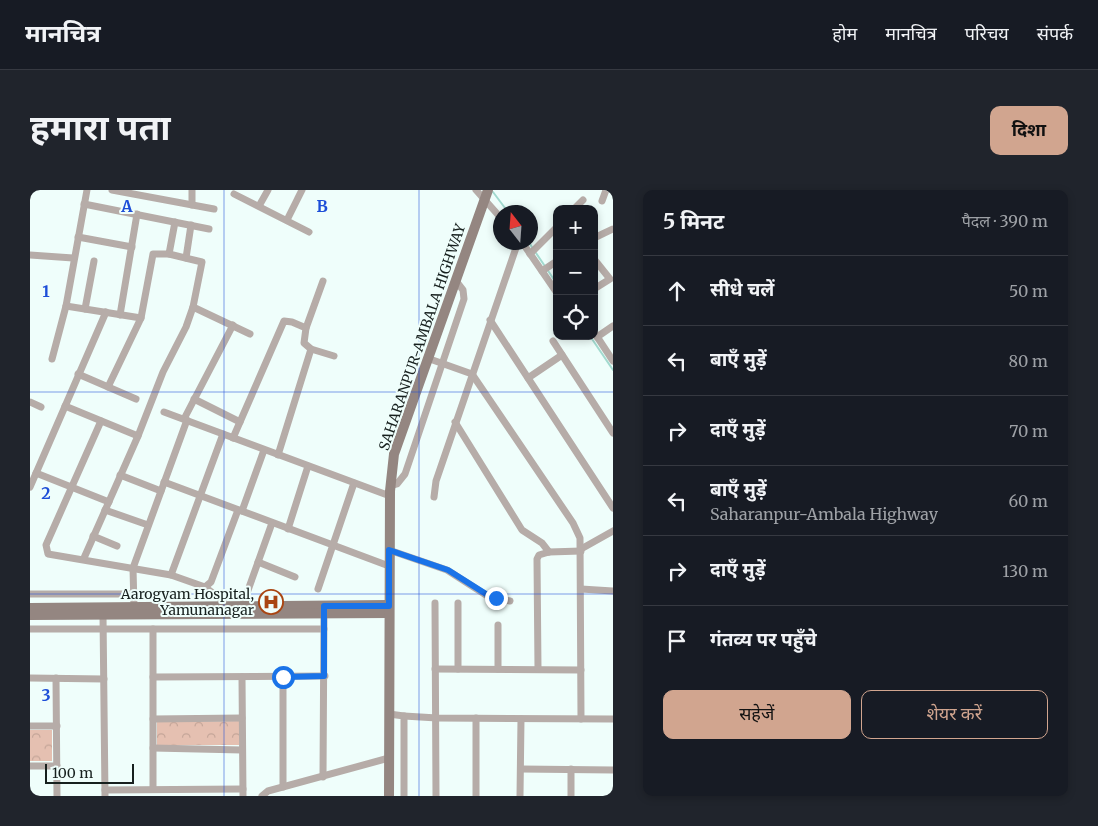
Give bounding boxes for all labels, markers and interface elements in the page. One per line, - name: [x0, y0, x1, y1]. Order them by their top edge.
- text: मानचित्र: [25, 18, 101, 49]
- text: होम: [832, 22, 857, 45]
- text: मानचित्र: [885, 22, 937, 45]
- text: परिचय: [965, 22, 1009, 45]
- text: संपर्क: [1037, 22, 1073, 45]
- text: हमारा पता: [30, 106, 170, 150]
- button: दिशा: [990, 106, 1068, 155]
- text: A: [120, 196, 133, 216]
- text: B: [316, 196, 328, 216]
- north arrow: [493, 205, 538, 250]
- map controls: [553, 205, 598, 340]
- button: +: [553, 205, 598, 250]
- text: 5 मिनट: [663, 208, 724, 235]
- text: पैदल · 390 m: [962, 211, 1048, 231]
- street label: SAHARANPUR-AMBALA HIGHWAY: [375, 220, 470, 453]
- button: −: [553, 250, 598, 295]
- icon: ahead: [663, 277, 691, 305]
- text: सीधे चलें: [710, 277, 774, 301]
- text: 1: [42, 281, 50, 301]
- text: 50 m: [1009, 281, 1048, 301]
- button: locate: [553, 295, 598, 340]
- icon: left: [663, 347, 691, 375]
- text: बाएँ मुड़ें: [710, 347, 767, 371]
- text: 80 m: [1009, 351, 1048, 371]
- icon: right: [663, 417, 691, 445]
- text: दाएँ मुड़ें: [710, 417, 766, 441]
- text: 70 m: [1009, 421, 1048, 441]
- text: बाएँ मुड़ें: [710, 477, 767, 501]
- text: 2: [41, 483, 51, 503]
- icon: left: [663, 487, 691, 515]
- text: 60 m: [1008, 491, 1048, 511]
- text: Saharanpur-Ambala Highway: [710, 504, 938, 524]
- icon: right: [663, 557, 691, 585]
- text: दाएँ मुड़ें: [710, 557, 766, 581]
- text: 130 m: [1002, 561, 1048, 581]
- place label: Aarogyam Hospital, Yamunanagar: [120, 585, 254, 619]
- route end: [485, 587, 508, 610]
- hospital icon: Aarogyam Hospital, Yamunanagar: [258, 589, 284, 615]
- icon: arrive: [663, 627, 691, 655]
- text: गंतव्य पर पहुँचे: [710, 627, 817, 651]
- route start: [272, 666, 295, 689]
- text: 3: [41, 685, 51, 705]
- button: सहेजें: [663, 690, 851, 739]
- button: शेयर करें: [861, 690, 1048, 739]
- scale bar: [45, 761, 134, 784]
- text: 100 m: [52, 764, 93, 782]

